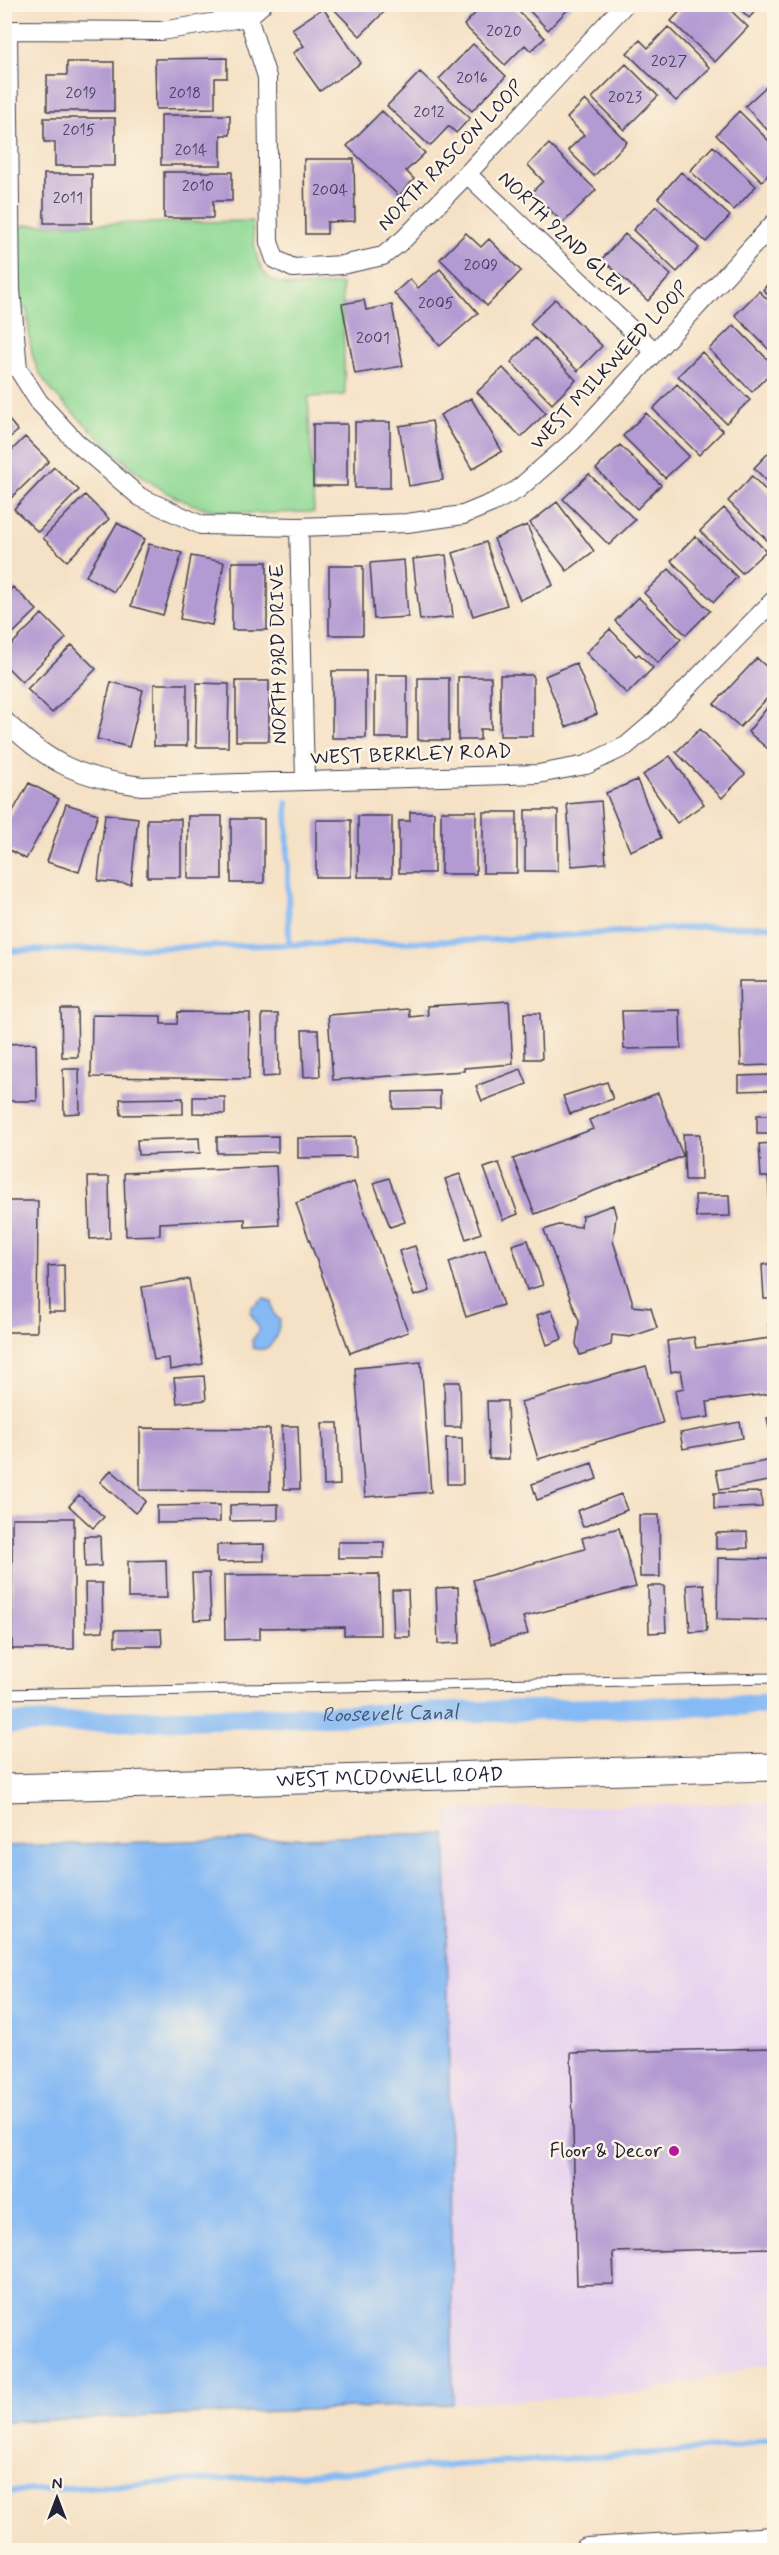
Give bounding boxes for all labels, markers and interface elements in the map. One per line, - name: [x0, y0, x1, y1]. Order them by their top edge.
- house number: 2020: [486, 21, 522, 42]
- house number: 2027: [651, 51, 687, 72]
- house number: 2016: [456, 68, 488, 89]
- street label: NORTH RASCON LOOP: [372, 75, 530, 237]
- house number: 2019: [65, 83, 97, 104]
- house number: 2018: [169, 83, 201, 104]
- house number: 2023: [608, 87, 642, 108]
- house number: 2012: [413, 102, 445, 123]
- house number: 2015: [63, 120, 95, 141]
- house number: 2014: [175, 140, 207, 161]
- street label: NORTH 92ND GLEN: [492, 165, 634, 305]
- house number: 2010: [182, 176, 214, 197]
- house number: 2004: [312, 180, 348, 201]
- house number: 2011: [53, 188, 83, 209]
- house number: 2009: [464, 255, 498, 276]
- street label: WEST MILKWEED LOOP: [525, 276, 695, 456]
- house number: 2005: [418, 293, 454, 314]
- house number: 2001: [356, 328, 390, 349]
- street label: NORTH 93RD DRIVE: [264, 563, 294, 745]
- street label: WEST BERKLEY ROAD: [310, 738, 512, 772]
- water label: Roosevelt Canal: [321, 1698, 460, 1730]
- street label: WEST MCDOWELL ROAD: [276, 1761, 504, 1794]
- place label: Floor & Decor: [549, 2138, 663, 2165]
- marker: Floor & Decor: [667, 2144, 681, 2158]
- north arrow: [27, 2468, 87, 2528]
- text: N: [52, 2474, 62, 2495]

